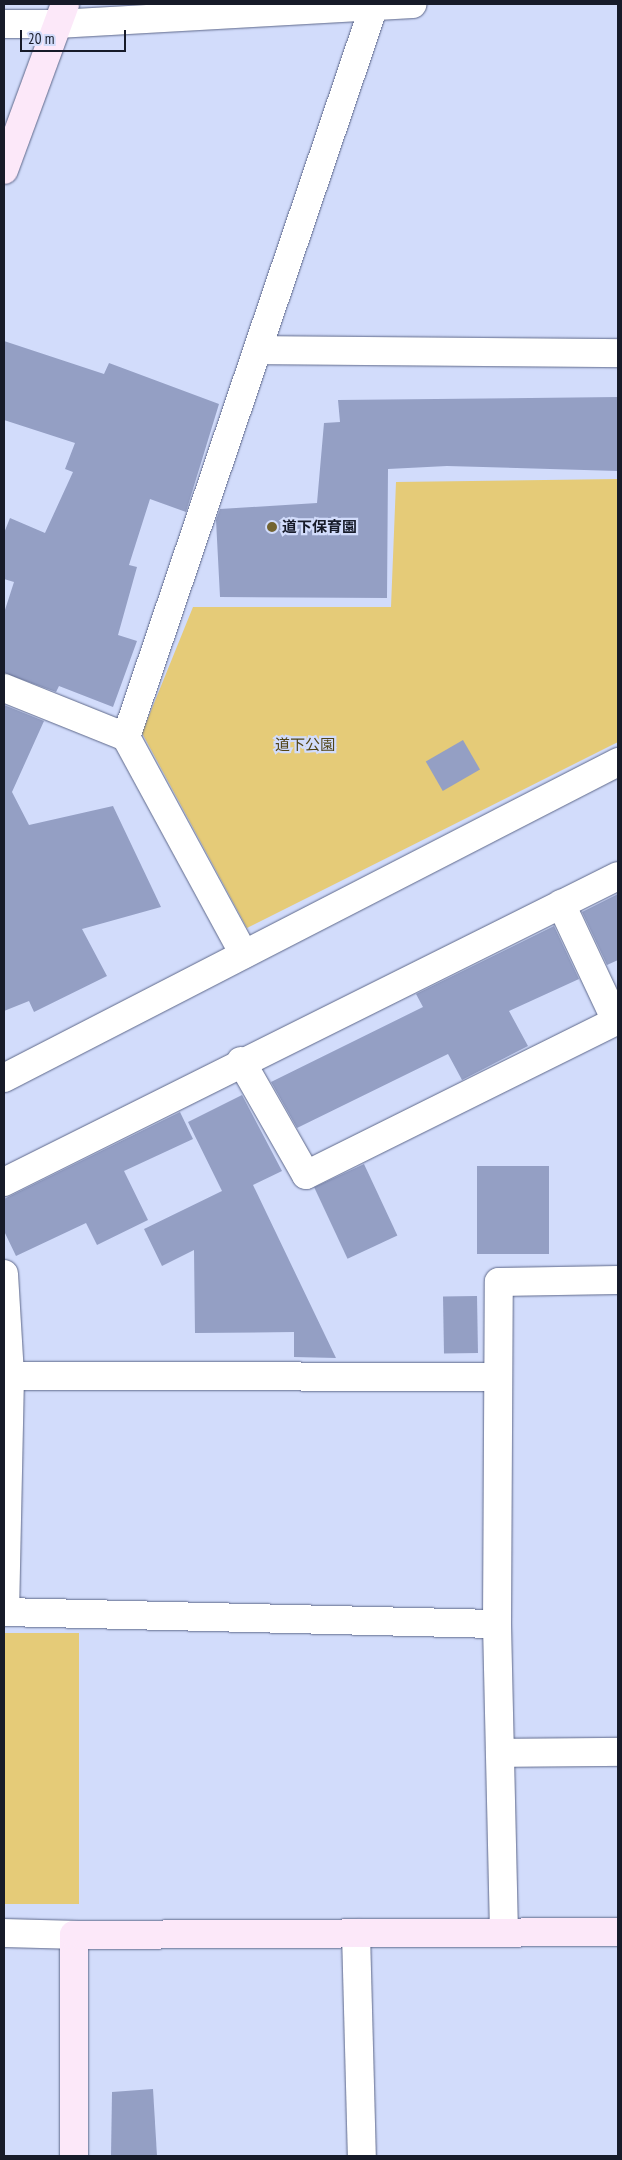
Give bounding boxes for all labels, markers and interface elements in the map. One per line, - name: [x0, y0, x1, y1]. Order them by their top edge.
- scale bar: [22, 20, 129, 52]
- text: 20 m: [28, 29, 54, 48]
- place label: 道下保育園: [282, 518, 357, 536]
- marker: 道下保育園: [266, 521, 278, 533]
- park label: 道下公園: [275, 736, 335, 754]

